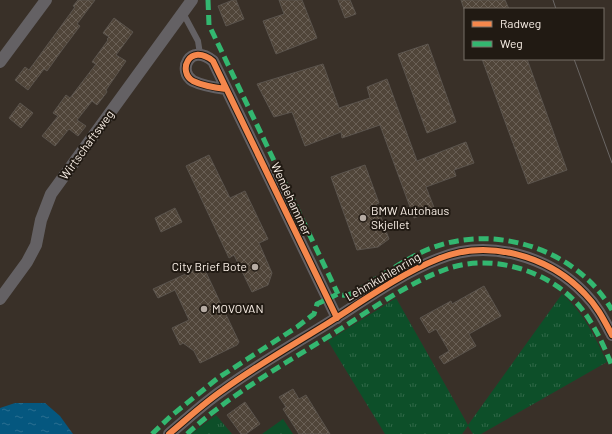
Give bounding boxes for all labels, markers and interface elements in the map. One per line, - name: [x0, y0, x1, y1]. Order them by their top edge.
- legend: [464, 8, 604, 60]
- text: Radweg: [500, 16, 541, 30]
- text: Weg: [500, 36, 523, 50]
- street label: Wirtschaftsweg: [56, 107, 116, 182]
- street label: Wendehammer: [269, 160, 315, 238]
- place label: BMW Autohaus Skjellet: [371, 203, 450, 231]
- marker: BMW Autohaus Skjellet: [358, 213, 368, 223]
- street label: Lehmkuhlenring: [342, 249, 423, 303]
- place label: City Brief Bote: [172, 259, 247, 273]
- marker: City Brief Bote: [250, 262, 260, 272]
- place label: MOVOVAN: [212, 301, 264, 315]
- marker: MOVOVAN: [199, 304, 209, 314]

